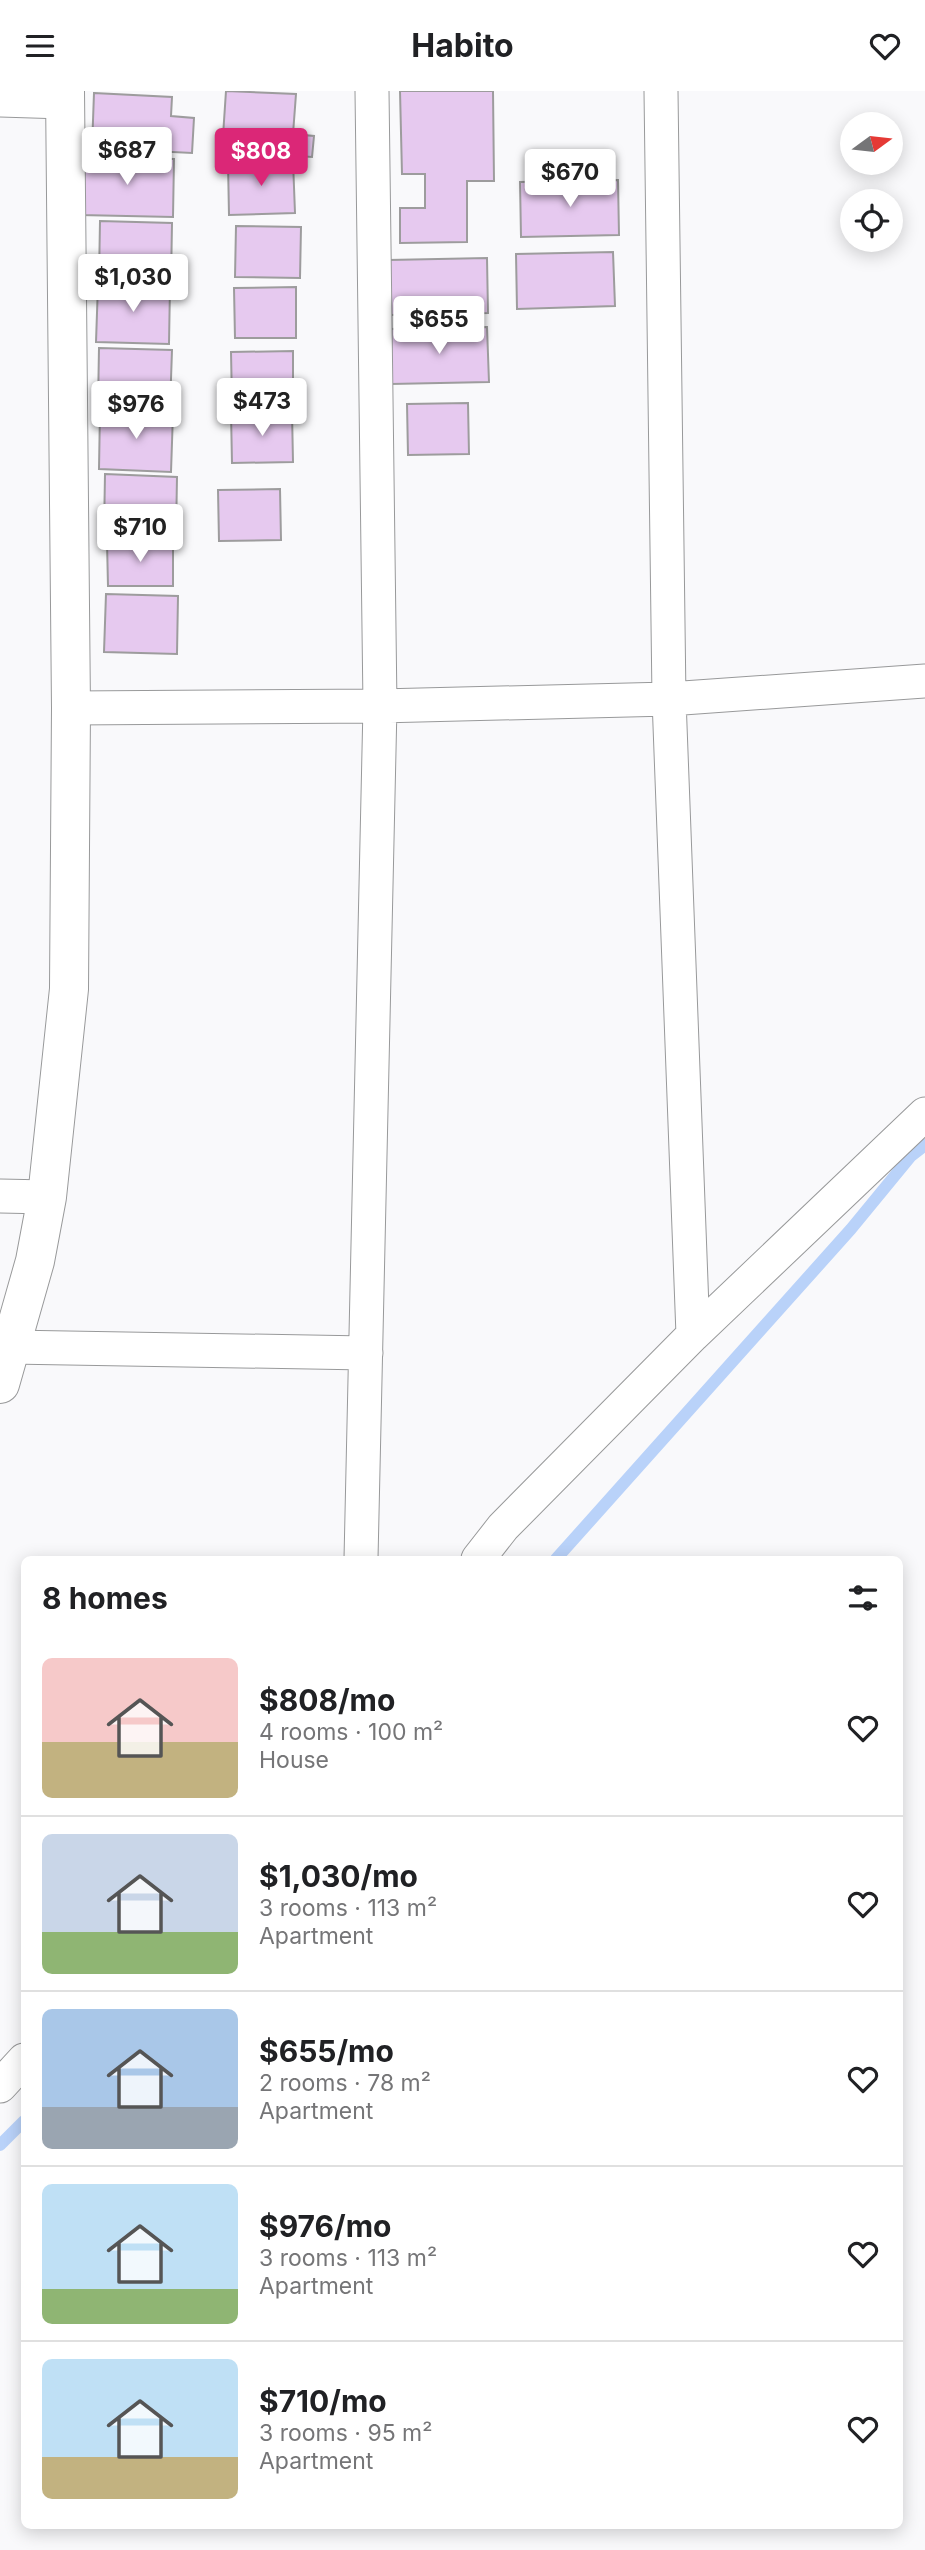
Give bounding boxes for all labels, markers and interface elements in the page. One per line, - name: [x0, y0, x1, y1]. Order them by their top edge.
- text: Habito: [411, 26, 514, 65]
- icon: menu: [21, 27, 59, 65]
- icon: heart: [866, 27, 904, 65]
- north arrow: [840, 112, 903, 175]
- map controls: [840, 112, 903, 252]
- pin: $687: [86, 127, 168, 187]
- pin: $808: [220, 129, 302, 188]
- text: $687: [98, 136, 156, 164]
- text: $808: [231, 137, 291, 165]
- pin: $670: [529, 149, 611, 209]
- text: $670: [541, 158, 599, 186]
- button: locate: [840, 189, 903, 252]
- pin: $1,030: [76, 255, 190, 314]
- text: $1,030: [94, 263, 172, 291]
- pin: $655: [398, 296, 480, 356]
- text: $655: [409, 305, 469, 333]
- pin: $473: [221, 379, 303, 438]
- pin: $976: [95, 381, 177, 441]
- text: $473: [233, 387, 291, 415]
- text: $976: [107, 390, 165, 418]
- pin: $710: [99, 505, 181, 564]
- text: $710: [113, 513, 167, 541]
- icon: filters: [844, 1579, 882, 1617]
- text: 8 homes: [42, 1580, 168, 1616]
- text: $808/mo: [259, 1682, 395, 1718]
- icon: home: [98, 1686, 182, 1770]
- icon: heart: [844, 1709, 882, 1747]
- text: 4 rooms · 100 m²: [259, 1718, 443, 1746]
- text: House: [259, 1746, 329, 1774]
- text: $1,030/mo: [259, 1858, 418, 1894]
- icon: home: [98, 1862, 182, 1946]
- icon: heart: [844, 1885, 882, 1923]
- text: 3 rooms · 113 m²: [259, 1894, 437, 1922]
- text: Apartment: [259, 1922, 373, 1950]
- text: $655/mo: [259, 2033, 394, 2069]
- icon: home: [98, 2037, 182, 2121]
- icon: heart: [844, 2060, 882, 2098]
- text: 2 rooms · 78 m²: [259, 2069, 431, 2097]
- text: Apartment: [259, 2097, 373, 2125]
- text: $976/mo: [259, 2208, 391, 2244]
- icon: home: [98, 2212, 182, 2296]
- icon: heart: [844, 2235, 882, 2273]
- text: 3 rooms · 113 m²: [259, 2244, 437, 2272]
- text: Apartment: [259, 2272, 373, 2300]
- text: $710/mo: [259, 2383, 387, 2419]
- icon: home: [98, 2387, 182, 2471]
- icon: heart: [844, 2410, 882, 2448]
- text: 3 rooms · 95 m²: [259, 2419, 432, 2447]
- text: Apartment: [259, 2447, 373, 2475]

